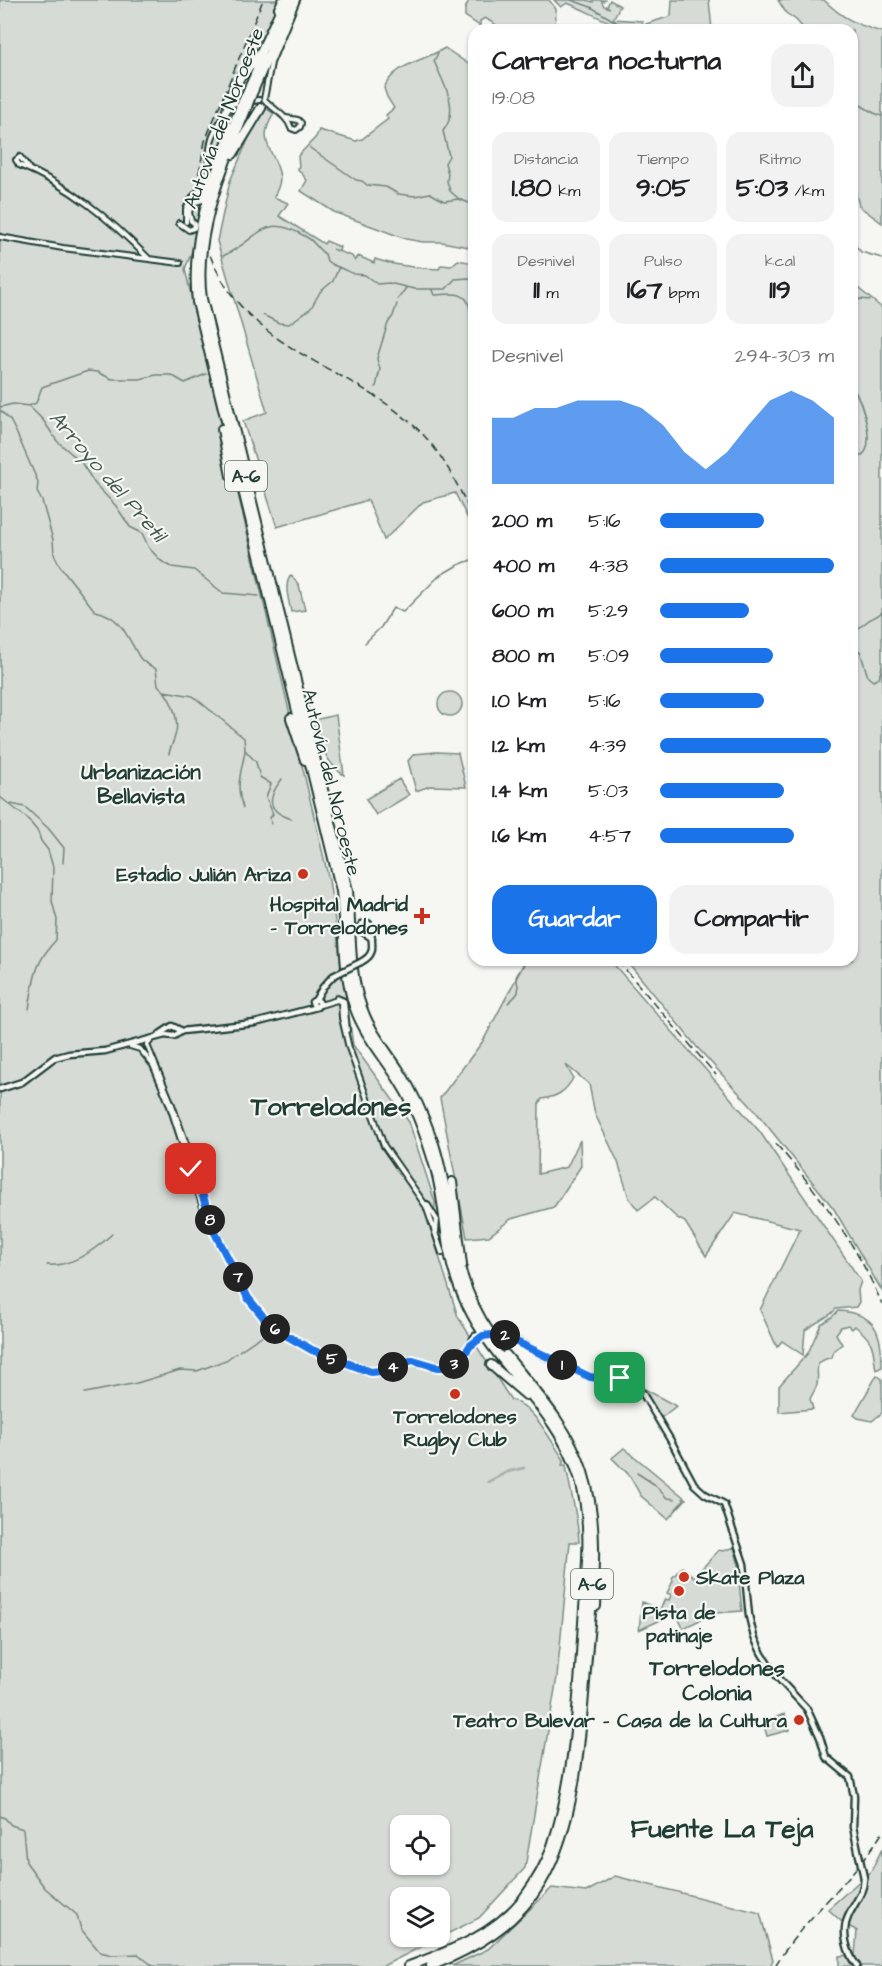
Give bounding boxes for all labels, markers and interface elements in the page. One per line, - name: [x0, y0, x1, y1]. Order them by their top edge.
- street label: Autovía del Noroeste: [176, 24, 271, 213]
- text: Carrera nocturna: [492, 42, 721, 80]
- button: share: [771, 44, 834, 107]
- text: 19:08: [492, 84, 535, 112]
- text: Distancia: [514, 148, 578, 170]
- text: Tiempo: [637, 148, 689, 170]
- text: Ritmo: [759, 148, 801, 170]
- text: 1.80: [512, 170, 552, 206]
- text: 9:05: [636, 170, 690, 206]
- text: 5:03: [736, 170, 788, 206]
- text: km: [552, 180, 580, 202]
- text: /km: [788, 180, 824, 202]
- text: Desnivel: [518, 250, 574, 272]
- text: Pulso: [644, 250, 682, 272]
- text: kcal: [765, 250, 795, 272]
- text: 11: [533, 272, 540, 308]
- text: 167: [627, 272, 662, 308]
- text: 119: [769, 272, 791, 308]
- text: m: [540, 282, 559, 304]
- text: bpm: [662, 282, 699, 304]
- text: Desnivel: [492, 342, 563, 370]
- text: 294–303 m: [735, 342, 834, 370]
- water label: Arroyo del Pretil: [42, 404, 175, 551]
- road number: A-6: [225, 461, 267, 491]
- text: 200 m: [492, 507, 552, 535]
- text: 5:16: [588, 507, 621, 535]
- text: 400 m: [492, 552, 554, 580]
- text: 4:38: [588, 552, 628, 580]
- text: 600 m: [492, 597, 553, 625]
- text: 5:29: [588, 597, 628, 625]
- text: 800 m: [492, 642, 554, 670]
- text: 5:09: [588, 642, 630, 670]
- street label: Autovía del Noroeste: [294, 686, 368, 879]
- text: 1.0 km: [492, 687, 546, 715]
- text: 5:16: [588, 687, 621, 715]
- text: 1.2 km: [492, 732, 545, 760]
- text: 4:39: [588, 732, 627, 760]
- district label: Urbanización Bellavista: [81, 758, 201, 811]
- text: 1.4 km: [492, 777, 547, 805]
- text: 5:03: [588, 777, 628, 805]
- text: 1.6 km: [492, 822, 546, 850]
- text: 4:57: [588, 822, 631, 850]
- place label: Estadio Julián Ariza: [116, 861, 292, 889]
- marker: Estadio Julián Ariza: [296, 867, 310, 881]
- button: Guardar: [492, 885, 657, 954]
- button: Compartir: [669, 885, 834, 954]
- place label: Hospital Madrid - Torrelodones: [270, 891, 409, 942]
- marker: Hospital Madrid - Torrelodones: [413, 907, 431, 925]
- district label: Torrelodones: [250, 1089, 411, 1125]
- pin: [165, 1143, 216, 1194]
- icon: check: [174, 1152, 207, 1185]
- pin: 8: [195, 1205, 225, 1235]
- text: 8: [205, 1209, 215, 1231]
- pin: 7: [223, 1262, 253, 1292]
- text: 7: [233, 1266, 243, 1288]
- pin: 6: [260, 1314, 290, 1344]
- text: 6: [270, 1318, 280, 1340]
- pin: 2: [490, 1320, 520, 1350]
- text: 2: [500, 1324, 510, 1346]
- pin: 5: [317, 1344, 347, 1374]
- text: 5: [326, 1348, 338, 1370]
- pin: 3: [439, 1349, 469, 1379]
- pin: 1: [547, 1350, 577, 1380]
- pin: 4: [378, 1352, 408, 1382]
- pin: [594, 1352, 645, 1403]
- text: 3: [450, 1353, 458, 1375]
- text: 1: [561, 1354, 563, 1376]
- text: 4: [388, 1356, 398, 1378]
- icon: arrive: [603, 1361, 636, 1394]
- marker: Torrelodones Rugby Club: [448, 1387, 462, 1401]
- place label: Torrelodones Rugby Club: [392, 1403, 517, 1455]
- place label: Skate Plaza: [695, 1564, 805, 1592]
- road number: A-6: [571, 1569, 613, 1599]
- marker: Skate Plaza: [677, 1570, 691, 1584]
- marker: Pista de patinaje: [672, 1584, 686, 1598]
- place label: Pista de patinaje: [642, 1599, 716, 1650]
- district label: Torrelodones Colonia: [648, 1653, 785, 1709]
- place label: Teatro Bulevar - Casa de la Cultura: [452, 1707, 788, 1735]
- marker: Teatro Bulevar - Casa de la Cultura: [792, 1713, 806, 1727]
- district label: Fuente La Teja: [630, 1811, 814, 1847]
- map controls: [390, 1815, 450, 1947]
- button: locate: [390, 1815, 450, 1875]
- button: layers: [390, 1887, 450, 1947]

